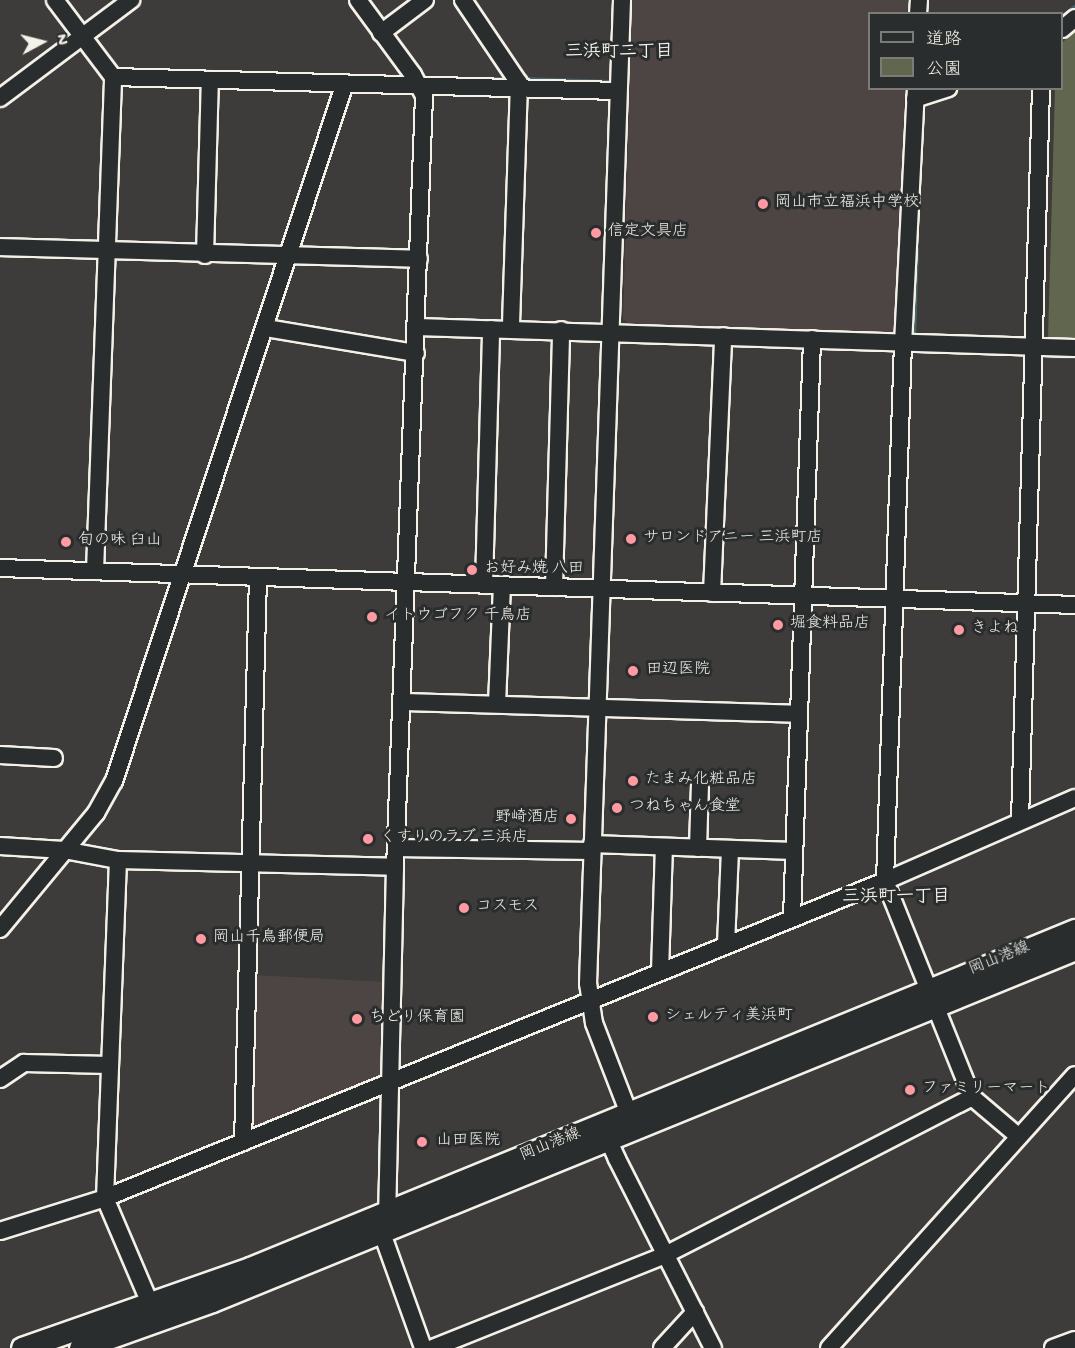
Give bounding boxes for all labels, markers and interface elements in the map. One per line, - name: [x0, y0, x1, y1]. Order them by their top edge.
- north arrow: [12, 12, 72, 72]
- legend: [868, 12, 1063, 90]
- text: 道路: [926, 30, 962, 51]
- text: N: [50, 33, 70, 46]
- district label: 三浜町二丁目: [565, 42, 673, 64]
- text: 公園: [926, 60, 962, 81]
- place label: 岡山市立福浜中学校: [775, 194, 919, 214]
- marker: 岡山市立福浜中学校: [756, 197, 770, 211]
- place label: 信定文具店: [608, 223, 688, 243]
- marker: 信定文具店: [589, 226, 603, 240]
- place label: サロンドアニー 三浜町店: [643, 529, 822, 549]
- place label: 旬の味 臼山: [78, 532, 162, 552]
- marker: サロンドアニー 三浜町店: [624, 532, 638, 546]
- marker: 旬の味 臼山: [59, 535, 73, 549]
- place label: お好み焼 八田: [484, 560, 584, 580]
- marker: お好み焼 八田: [465, 563, 479, 577]
- place label: イトウゴフク 千鳥店: [384, 607, 532, 627]
- marker: イトウゴフク 千鳥店: [365, 610, 379, 624]
- place label: 堀食料品店: [790, 615, 870, 635]
- marker: 堀食料品店: [771, 618, 785, 632]
- place label: きよね: [971, 620, 1019, 640]
- marker: きよね: [952, 623, 966, 637]
- place label: 田辺医院: [646, 661, 710, 681]
- marker: 田辺医院: [624, 662, 642, 680]
- place label: たまみ化粧品店: [645, 771, 757, 791]
- marker: たまみ化粧品店: [626, 774, 640, 788]
- place label: つねちゃん食堂: [629, 798, 741, 818]
- marker: つねちゃん食堂: [610, 801, 624, 815]
- place label: 野崎酒店: [495, 809, 559, 829]
- marker: 野崎酒店: [564, 812, 578, 826]
- place label: くすりのラブ 三浜店: [380, 829, 528, 849]
- marker: くすりのラブ 三浜店: [361, 832, 375, 846]
- district label: 三浜町一丁目: [842, 887, 950, 909]
- place label: コスモス: [476, 898, 540, 918]
- marker: コスモス: [457, 901, 471, 915]
- place label: 岡山千鳥郵便局: [213, 929, 325, 949]
- marker: 岡山千鳥郵便局: [194, 932, 208, 946]
- street label: 岡山港線: [967, 939, 1033, 981]
- place label: シェルティ美浜町: [665, 1007, 793, 1027]
- place label: ちどり保育園: [369, 1009, 465, 1029]
- marker: シェルティ美浜町: [646, 1010, 660, 1024]
- marker: ちどり保育園: [350, 1012, 364, 1026]
- place label: ファミリーマート: [922, 1080, 1050, 1100]
- marker: ファミリーマート: [903, 1083, 917, 1097]
- street label: 岡山港線: [518, 1125, 584, 1167]
- place label: 山田医院: [436, 1132, 500, 1152]
- marker: 山田医院: [413, 1133, 431, 1151]

